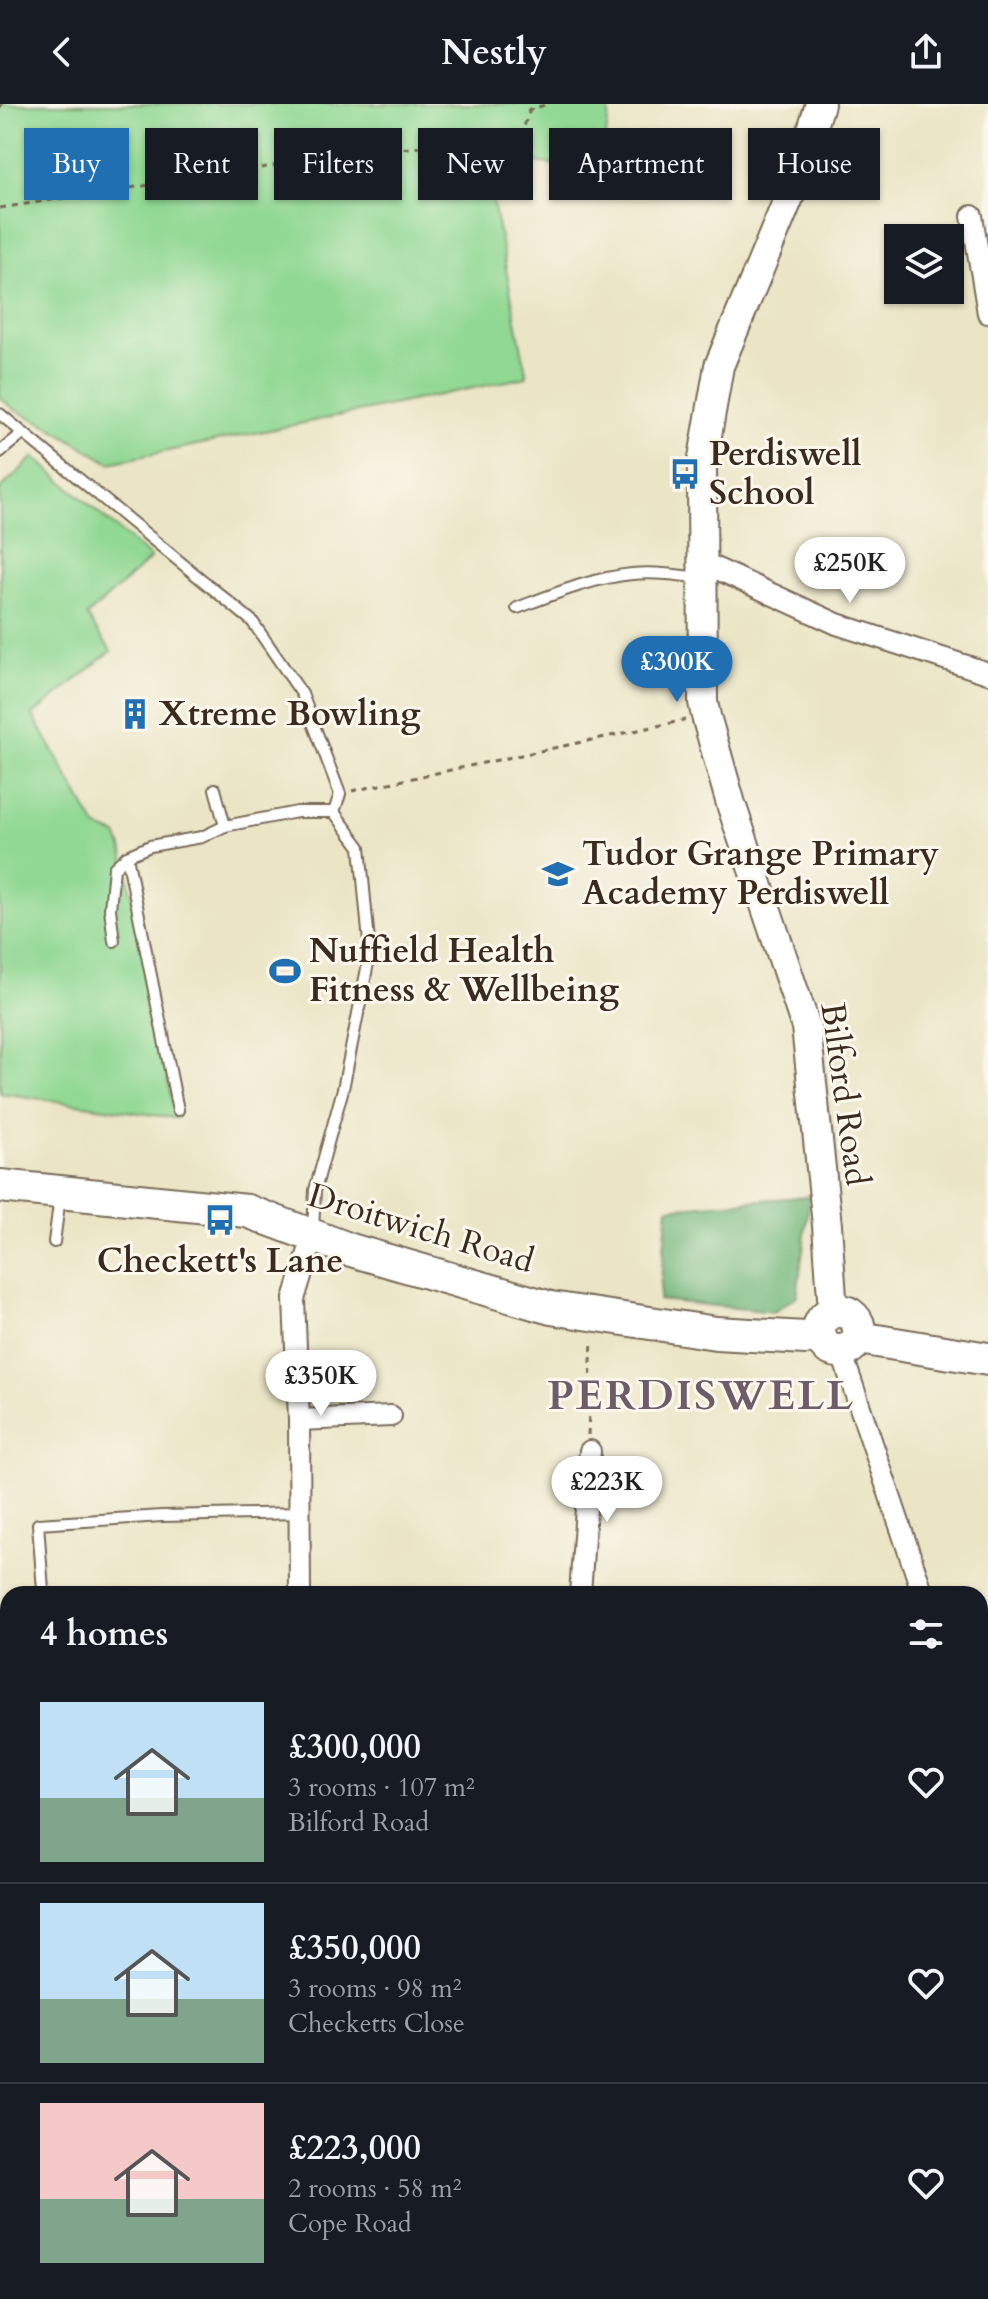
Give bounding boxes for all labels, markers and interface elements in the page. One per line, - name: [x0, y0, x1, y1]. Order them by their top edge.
- text: Nestly: [441, 28, 547, 77]
- icon: back: [40, 30, 84, 74]
- icon: share: [904, 30, 948, 74]
- chip: Buy: [24, 128, 129, 200]
- chip: Rent: [145, 128, 258, 200]
- chip: Filters: [274, 128, 402, 200]
- chip: New: [418, 128, 533, 200]
- chip: Apartment: [549, 128, 732, 200]
- chip: House: [748, 128, 880, 200]
- map controls: [884, 224, 964, 304]
- button: layers: [884, 224, 964, 304]
- place label: Perdiswell School: [709, 431, 862, 516]
- bus stop icon: Perdiswell School: [668, 457, 702, 491]
- pin: £250K: [794, 537, 906, 605]
- text: £250K: [812, 545, 888, 580]
- pin: £300K: [621, 636, 733, 704]
- text: £300K: [639, 644, 715, 679]
- place label: Xtreme Bowling: [159, 691, 421, 737]
- building icon: Xtreme Bowling: [118, 697, 152, 731]
- place label: Tudor Grange Primary Academy Perdiswell: [582, 831, 939, 916]
- school or university icon: Tudor Grange Primary Academy Perdiswell: [541, 857, 575, 891]
- place label: Nuffield Health Fitness & Wellbeing: [309, 928, 620, 1013]
- sports icon: Nuffield Health Fitness & Wellbeing: [268, 954, 302, 988]
- street label: Bilford Road: [809, 999, 881, 1189]
- street label: Droitwich Road: [303, 1172, 539, 1284]
- bus stop icon: Checkett's Lane: [203, 1203, 237, 1237]
- place label: Checkett's Lane: [97, 1238, 343, 1284]
- pin: £350K: [265, 1350, 377, 1418]
- text: £350K: [283, 1358, 359, 1393]
- district label: PERDISWELL: [547, 1367, 855, 1424]
- pin: £223K: [551, 1456, 663, 1524]
- text: £223K: [569, 1464, 645, 1499]
- text: 4 homes: [40, 1611, 168, 1657]
- icon: filters: [904, 1612, 948, 1656]
- text: £300,000: [288, 1724, 421, 1770]
- icon: home: [104, 1734, 200, 1830]
- icon: heart: [904, 1760, 948, 1804]
- text: 3 rooms · 107 m²: [288, 1770, 475, 1805]
- text: Bilford Road: [288, 1805, 429, 1840]
- text: £350,000: [288, 1925, 421, 1971]
- icon: home: [104, 1935, 200, 2031]
- icon: heart: [904, 1961, 948, 2005]
- text: 3 rooms · 98 m²: [288, 1971, 461, 2006]
- text: Checketts Close: [288, 2006, 465, 2041]
- text: £223,000: [288, 2125, 421, 2171]
- icon: home: [104, 2135, 200, 2231]
- icon: heart: [904, 2161, 948, 2205]
- text: 2 rooms · 58 m²: [288, 2171, 461, 2206]
- text: Cope Road: [288, 2206, 412, 2241]

